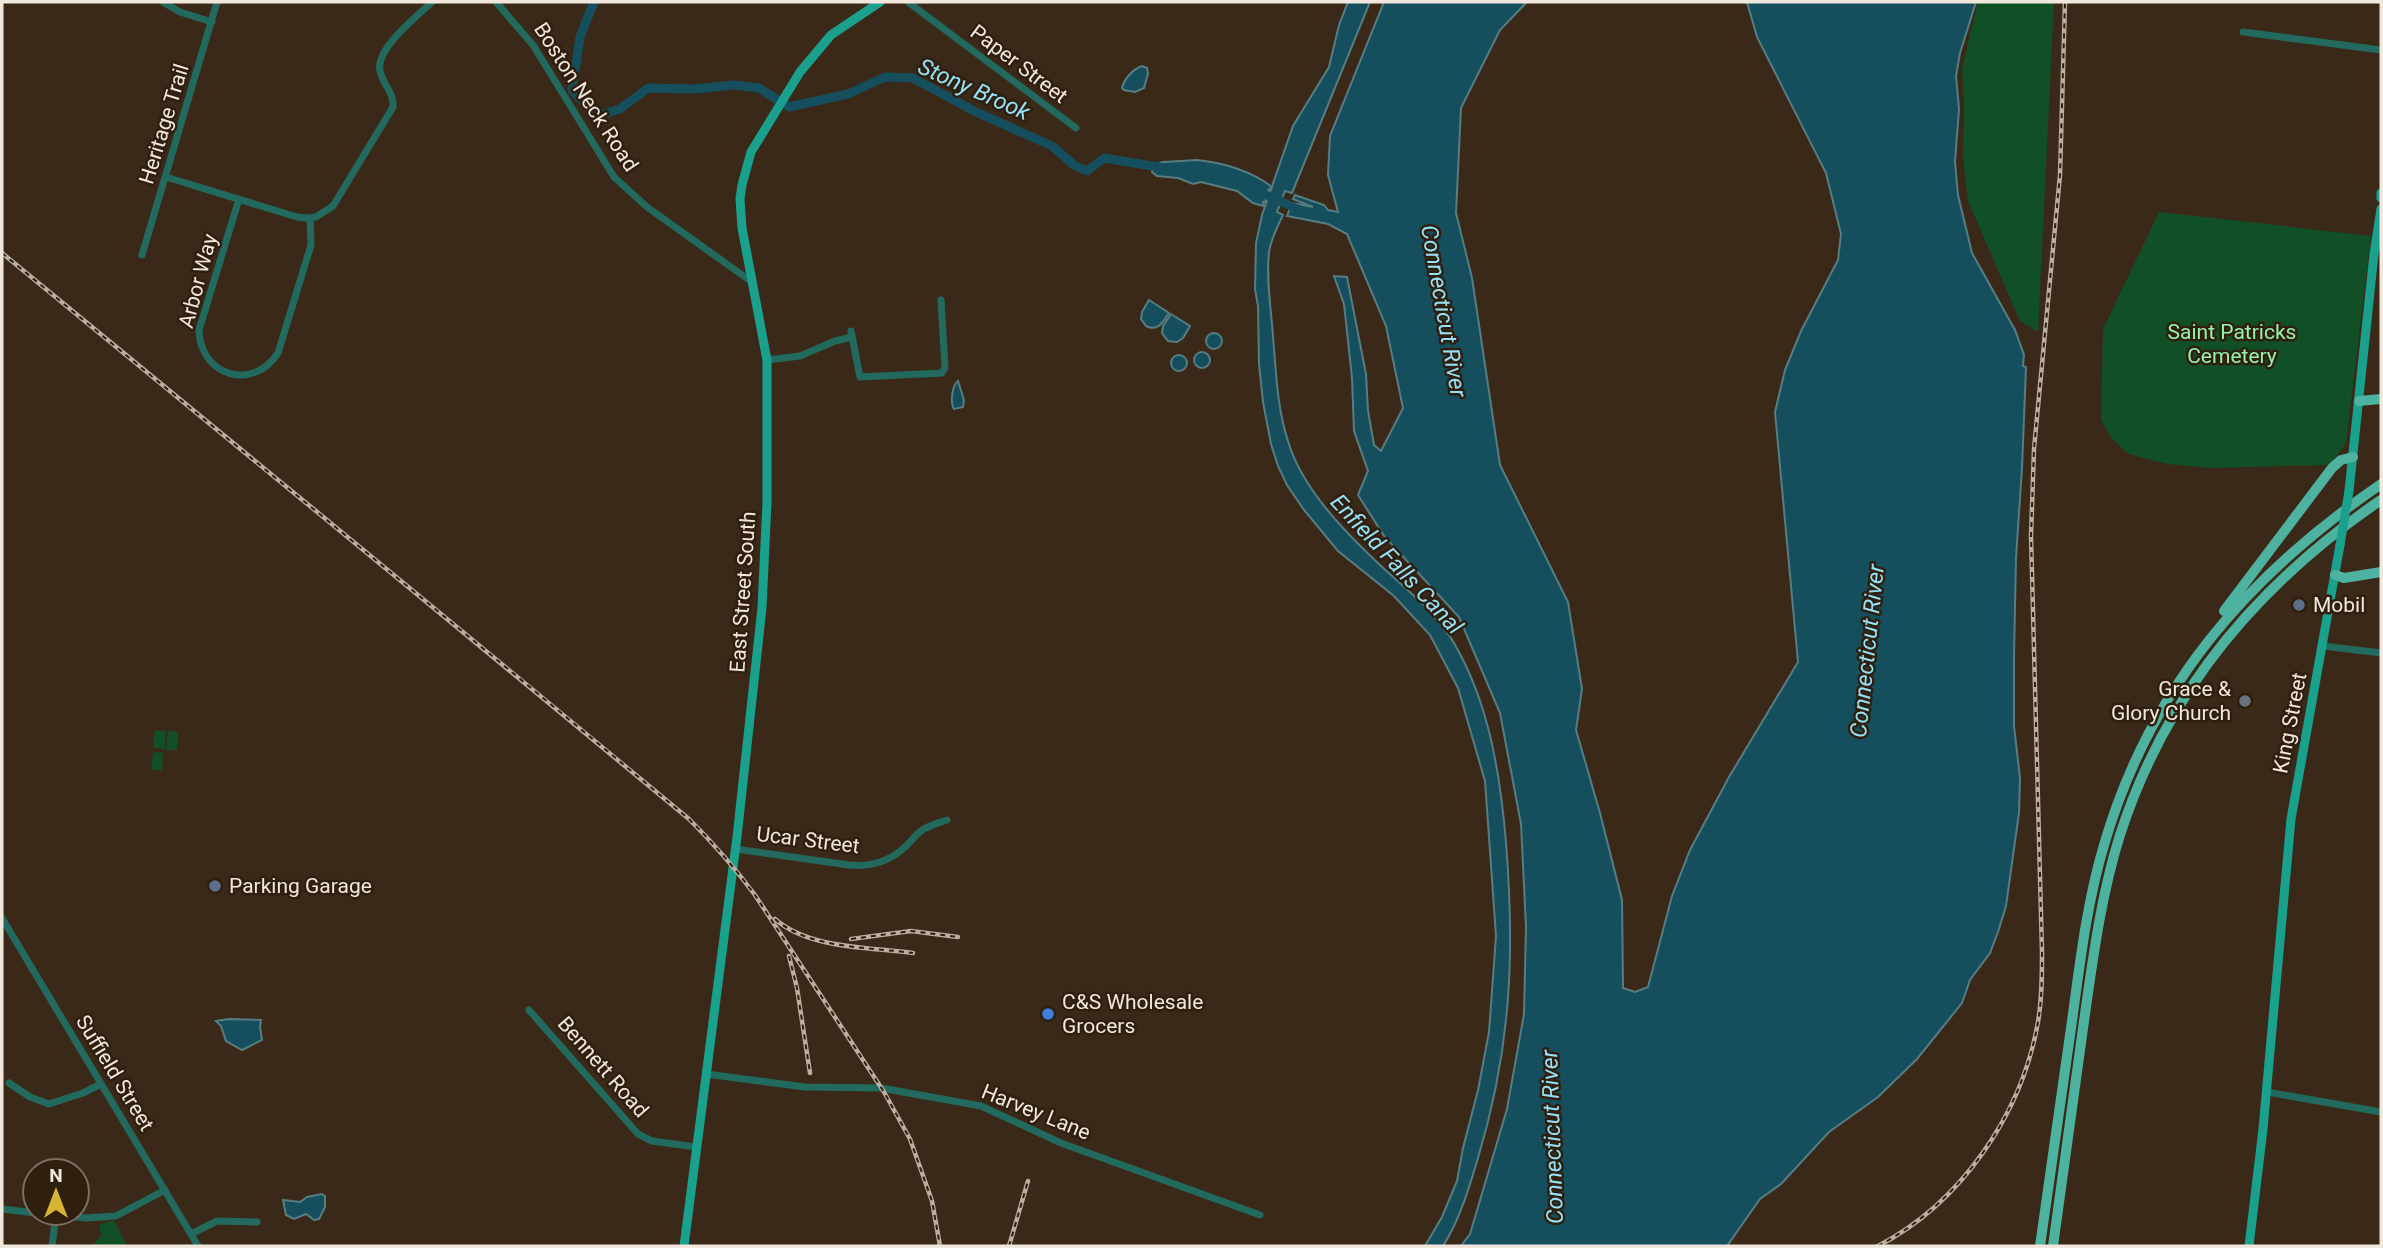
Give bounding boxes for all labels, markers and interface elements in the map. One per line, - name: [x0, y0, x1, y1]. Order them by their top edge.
- street label: Boston Neck Road: [529, 18, 643, 176]
- street label: Paper Street: [966, 20, 1072, 108]
- water label: Stony Brook: [914, 53, 1035, 126]
- street label: Heritage Trail: [134, 61, 194, 187]
- water label: Connecticut River: [1415, 223, 1472, 401]
- street label: Arbor Way: [174, 231, 222, 331]
- park label: Saint Patricks Cemetery: [2168, 320, 2296, 368]
- water label: Enfield Falls Canal: [1325, 489, 1469, 640]
- street label: East Street South: [725, 511, 761, 673]
- water label: Connecticut River: [1845, 562, 1890, 739]
- place label: Mobil: [2313, 593, 2365, 617]
- marker: Mobil: [2291, 597, 2307, 613]
- street label: King Street: [2268, 670, 2312, 775]
- place label: Grace & Glory Church: [2111, 677, 2231, 725]
- marker: Grace & Glory Church: [2237, 693, 2253, 709]
- street label: Ucar Street: [755, 822, 861, 858]
- place label: Parking Garage: [229, 874, 372, 898]
- marker: Parking Garage: [207, 878, 223, 894]
- place label: C&S Wholesale Grocers: [1062, 990, 1203, 1038]
- marker: C&S Wholesale Grocers: [1040, 1006, 1056, 1022]
- street label: Suffield Street: [71, 1011, 159, 1135]
- street label: Bennett Road: [553, 1012, 653, 1122]
- water label: Connecticut River: [1536, 1048, 1569, 1225]
- street label: Harvey Lane: [978, 1079, 1094, 1145]
- north arrow: [21, 1157, 91, 1227]
- text: N: [49, 1164, 63, 1187]

